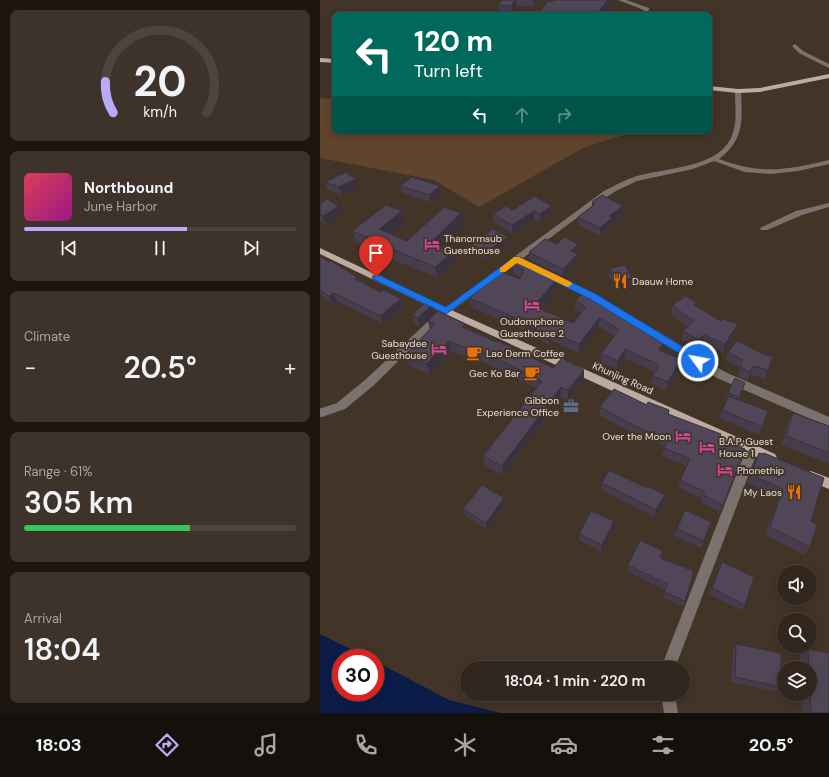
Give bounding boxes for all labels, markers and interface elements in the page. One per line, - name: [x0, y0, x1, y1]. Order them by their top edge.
- text: 120 m: [414, 23, 493, 60]
- icon: left: [348, 28, 400, 80]
- text: 20: [133, 55, 187, 109]
- text: Turn left: [414, 59, 483, 83]
- text: km/h: [143, 103, 177, 121]
- icon: left: [469, 104, 491, 126]
- icon: ahead: [511, 104, 533, 126]
- icon: right: [553, 104, 575, 126]
- text: Northbound: [84, 178, 173, 198]
- text: June Harbor: [84, 198, 158, 215]
- place label: Thanormsub Guesthouse: [444, 232, 502, 257]
- hotel icon: Thanormsub Guesthouse: [423, 235, 441, 253]
- pin: [359, 236, 393, 277]
- icon: previous: [58, 237, 80, 259]
- icon: pause: [149, 237, 171, 259]
- icon: next: [240, 237, 262, 259]
- icon: arrive: [365, 242, 387, 264]
- restaurant icon: Daauw Home: [611, 272, 629, 290]
- place label: Daauw Home: [632, 275, 693, 288]
- hotel icon: Oudomphone Guesthouse 2: [523, 296, 541, 314]
- place label: Oudomphone Guesthouse 2: [500, 315, 564, 340]
- text: Climate: [24, 328, 70, 345]
- place label: Sabaydee Guesthouse: [371, 337, 427, 362]
- hotel icon: Sabaydee Guesthouse: [430, 340, 448, 358]
- position arrow: [677, 340, 719, 382]
- cafe icon: Lao Derm Coffee: [465, 344, 483, 362]
- place label: Lao Derm Coffee: [486, 347, 565, 360]
- text: 20.5°: [123, 348, 197, 387]
- text: −: [24, 353, 36, 382]
- text: +: [284, 353, 296, 382]
- street label: Khunjing Road: [591, 359, 655, 397]
- cafe icon: Gec Ko Bar: [523, 364, 541, 382]
- place label: Gec Ko Bar: [469, 367, 520, 380]
- place label: Gibbon Experience Office: [477, 394, 559, 419]
- office icon: Gibbon Experience Office: [562, 397, 580, 415]
- hotel icon: Over the Moon: [674, 427, 692, 445]
- place label: Over the Moon: [602, 430, 671, 443]
- place label: B.A.P. Guest House 1: [719, 435, 773, 460]
- hotel icon: B.A.P. Guest House 1: [698, 438, 716, 456]
- hotel icon: Phonethip: [716, 461, 734, 479]
- text: Range · 61%: [24, 463, 92, 480]
- place label: Phonethip: [737, 464, 784, 477]
- text: 305 km: [24, 483, 133, 522]
- restaurant icon: My Laos: [785, 483, 803, 501]
- place label: My Laos: [744, 486, 782, 499]
- map controls: [777, 565, 817, 701]
- button: sound: [777, 565, 817, 605]
- text: Arrival: [24, 610, 62, 627]
- button: search: [777, 613, 817, 653]
- text: 18:04: [24, 630, 100, 669]
- speed limit sign: 30: [332, 649, 384, 701]
- button: layers: [777, 661, 817, 701]
- text: 18:04 · 1 min · 220 m: [505, 671, 645, 691]
- icon: directions: [153, 731, 181, 759]
- icon: music: [252, 731, 280, 759]
- icon: phone: [352, 731, 380, 759]
- icon: climate: [451, 731, 479, 759]
- icon: car: [550, 731, 578, 759]
- icon: filters: [649, 731, 677, 759]
- text: 18:03: [36, 733, 82, 757]
- text: 20.5°: [749, 733, 793, 757]

